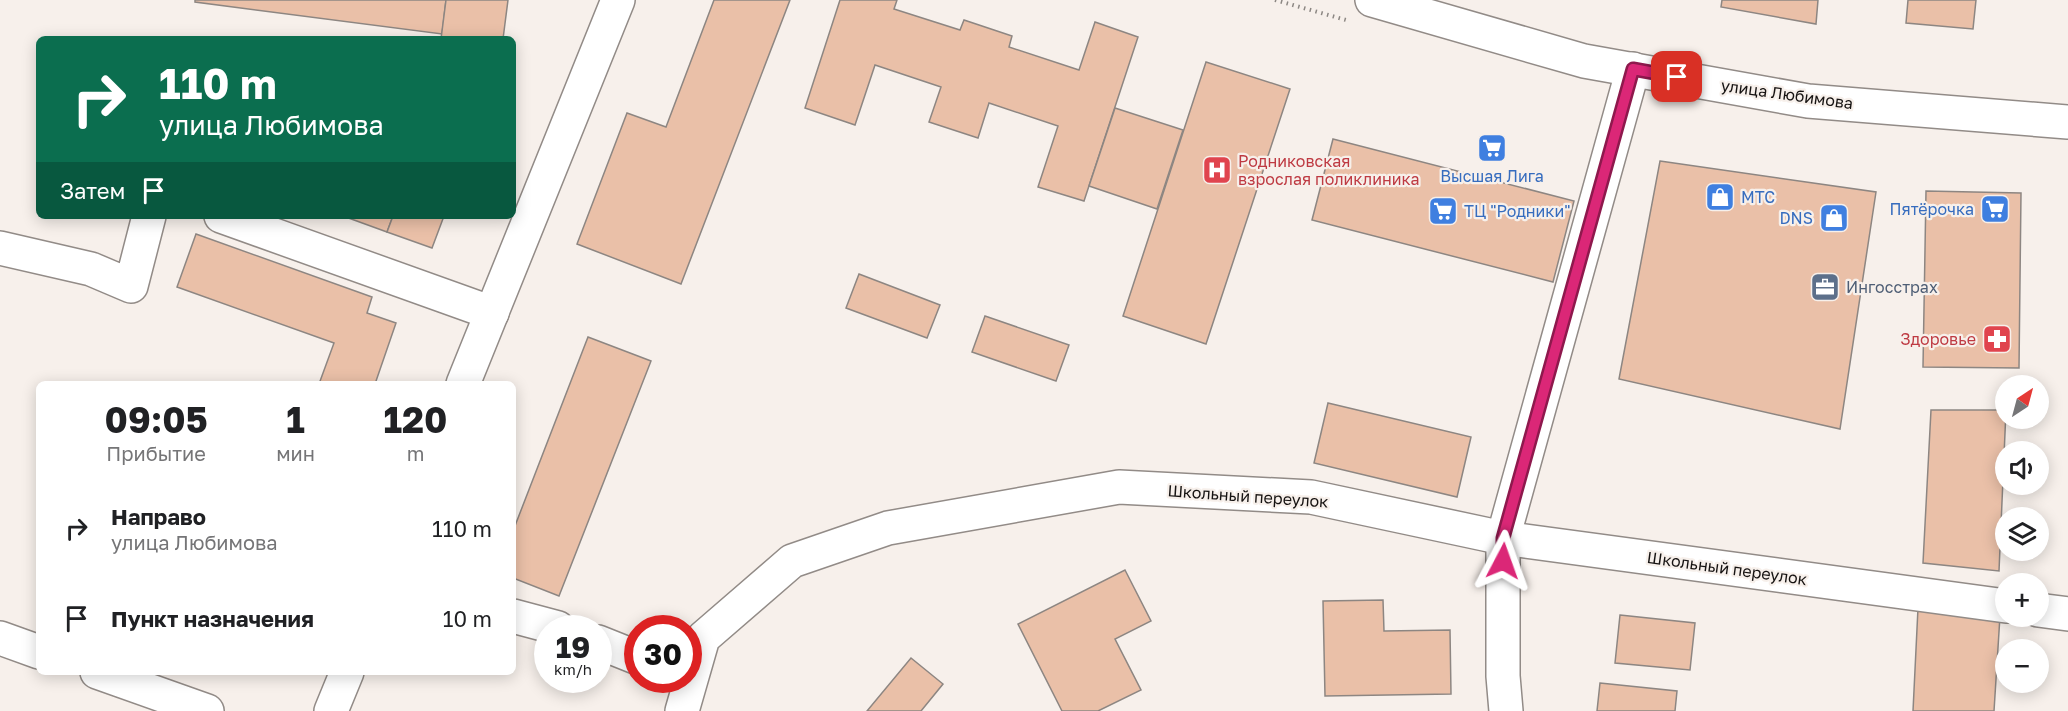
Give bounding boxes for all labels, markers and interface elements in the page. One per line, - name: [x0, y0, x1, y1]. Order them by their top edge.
- pin: [1651, 51, 1702, 102]
- text: 110 m: [159, 58, 277, 108]
- icon: right: [60, 60, 138, 138]
- icon: arrive: [1660, 60, 1693, 93]
- street label: улица Любимова: [1720, 75, 1854, 113]
- text: улица Любимова: [159, 109, 384, 141]
- supermarket icon: Высшая Лига: [1476, 132, 1508, 164]
- place label: Родниковская взрослая поликлиника: [1238, 151, 1420, 189]
- hospital icon: Родниковская взрослая поликлиника: [1201, 154, 1233, 186]
- place label: Высшая Лига: [1440, 166, 1544, 186]
- icon: arrive: [137, 174, 170, 207]
- text: Затем: [60, 177, 125, 204]
- shop icon: МТС: [1704, 181, 1736, 213]
- place label: МТС: [1741, 187, 1775, 207]
- supermarket icon: Пятёрочка: [1979, 193, 2011, 225]
- supermarket icon: ТЦ "Родники": [1427, 195, 1459, 227]
- place label: Пятёрочка: [1890, 199, 1974, 219]
- place label: ТЦ "Родники": [1464, 201, 1571, 221]
- shop icon: DNS: [1818, 202, 1850, 234]
- place label: DNS: [1779, 208, 1813, 228]
- office icon: Ингосстрах: [1809, 271, 1841, 303]
- place label: Ингосстрах: [1846, 277, 1938, 297]
- pharmacy icon: Здоровье: [1981, 323, 2013, 355]
- place label: Здоровье: [1900, 329, 1976, 349]
- north arrow: [1995, 375, 2049, 429]
- map controls: [1995, 375, 2049, 693]
- text: 09:05: [105, 398, 208, 441]
- text: 1: [286, 398, 305, 441]
- text: 120: [384, 398, 447, 441]
- text: Прибытие: [106, 441, 206, 465]
- text: мин: [276, 441, 315, 465]
- text: m: [407, 441, 424, 465]
- button: sound: [1995, 441, 2049, 495]
- street label: Школьный переулок: [1167, 480, 1329, 512]
- text: Направо: [111, 503, 206, 530]
- button: layers: [1995, 507, 2049, 561]
- icon: right: [60, 512, 93, 545]
- text: 110 m: [432, 515, 492, 542]
- position arrow: [1471, 529, 1535, 593]
- text: улица Любимова: [111, 530, 278, 554]
- street label: Школьный переулок: [1646, 547, 1808, 589]
- button: +: [1995, 573, 2049, 627]
- icon: arrive: [60, 602, 93, 635]
- text: Пункт назначения: [111, 605, 314, 632]
- text: 10 m: [443, 605, 492, 632]
- speed limit sign: 30: [624, 615, 702, 693]
- text: 19: [556, 629, 590, 665]
- button: −: [1995, 639, 2049, 693]
- text: km/h: [554, 660, 592, 678]

